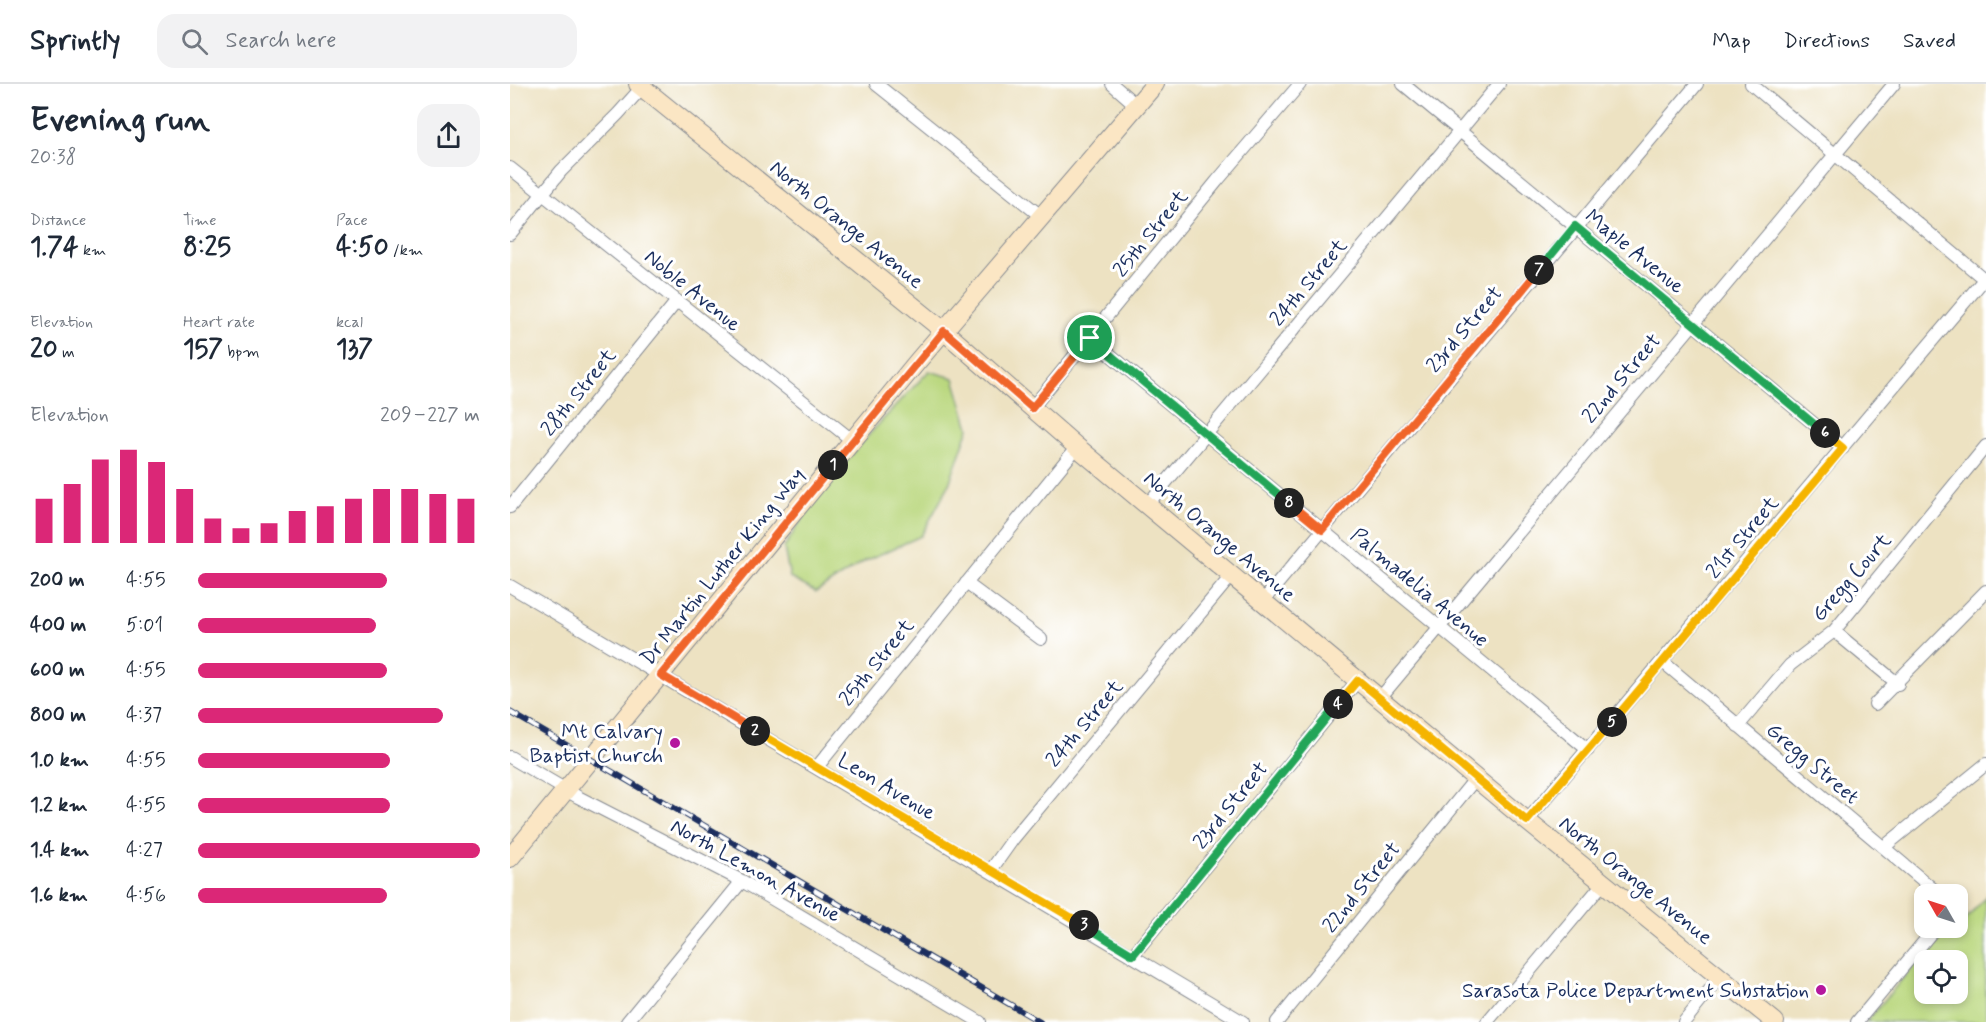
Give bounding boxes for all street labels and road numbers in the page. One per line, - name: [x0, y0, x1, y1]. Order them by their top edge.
- street label: North Orange Avenue: [763, 154, 929, 296]
- street label: 25th Street: [1107, 184, 1195, 283]
- street label: Maple Avenue: [1579, 203, 1690, 301]
- street label: 24th Street: [1264, 232, 1354, 332]
- street label: Noble Avenue: [638, 243, 747, 338]
- street label: 23rd Street: [1420, 280, 1509, 379]
- street label: 22nd Street: [1576, 328, 1668, 430]
- street label: 28th Street: [535, 342, 623, 442]
- street label: Dr Martin Luther King Way: [634, 462, 811, 672]
- street label: North Orange Avenue: [1137, 465, 1301, 609]
- street label: 21st Street: [1700, 490, 1786, 585]
- street label: Palmadelia Avenue: [1344, 522, 1494, 654]
- street label: Gregg Court: [1806, 527, 1899, 628]
- street label: 25th Street: [833, 613, 921, 712]
- street label: 24th Street: [1040, 673, 1130, 773]
- street label: Gregg Street: [1759, 716, 1865, 812]
- street label: Leon Avenue: [832, 747, 941, 827]
- street label: 23rd Street: [1187, 756, 1275, 855]
- street label: North Orange Avenue: [1552, 810, 1718, 952]
- street label: North Lemon Avenue: [665, 812, 846, 929]
- street label: 22nd Street: [1316, 836, 1407, 939]

